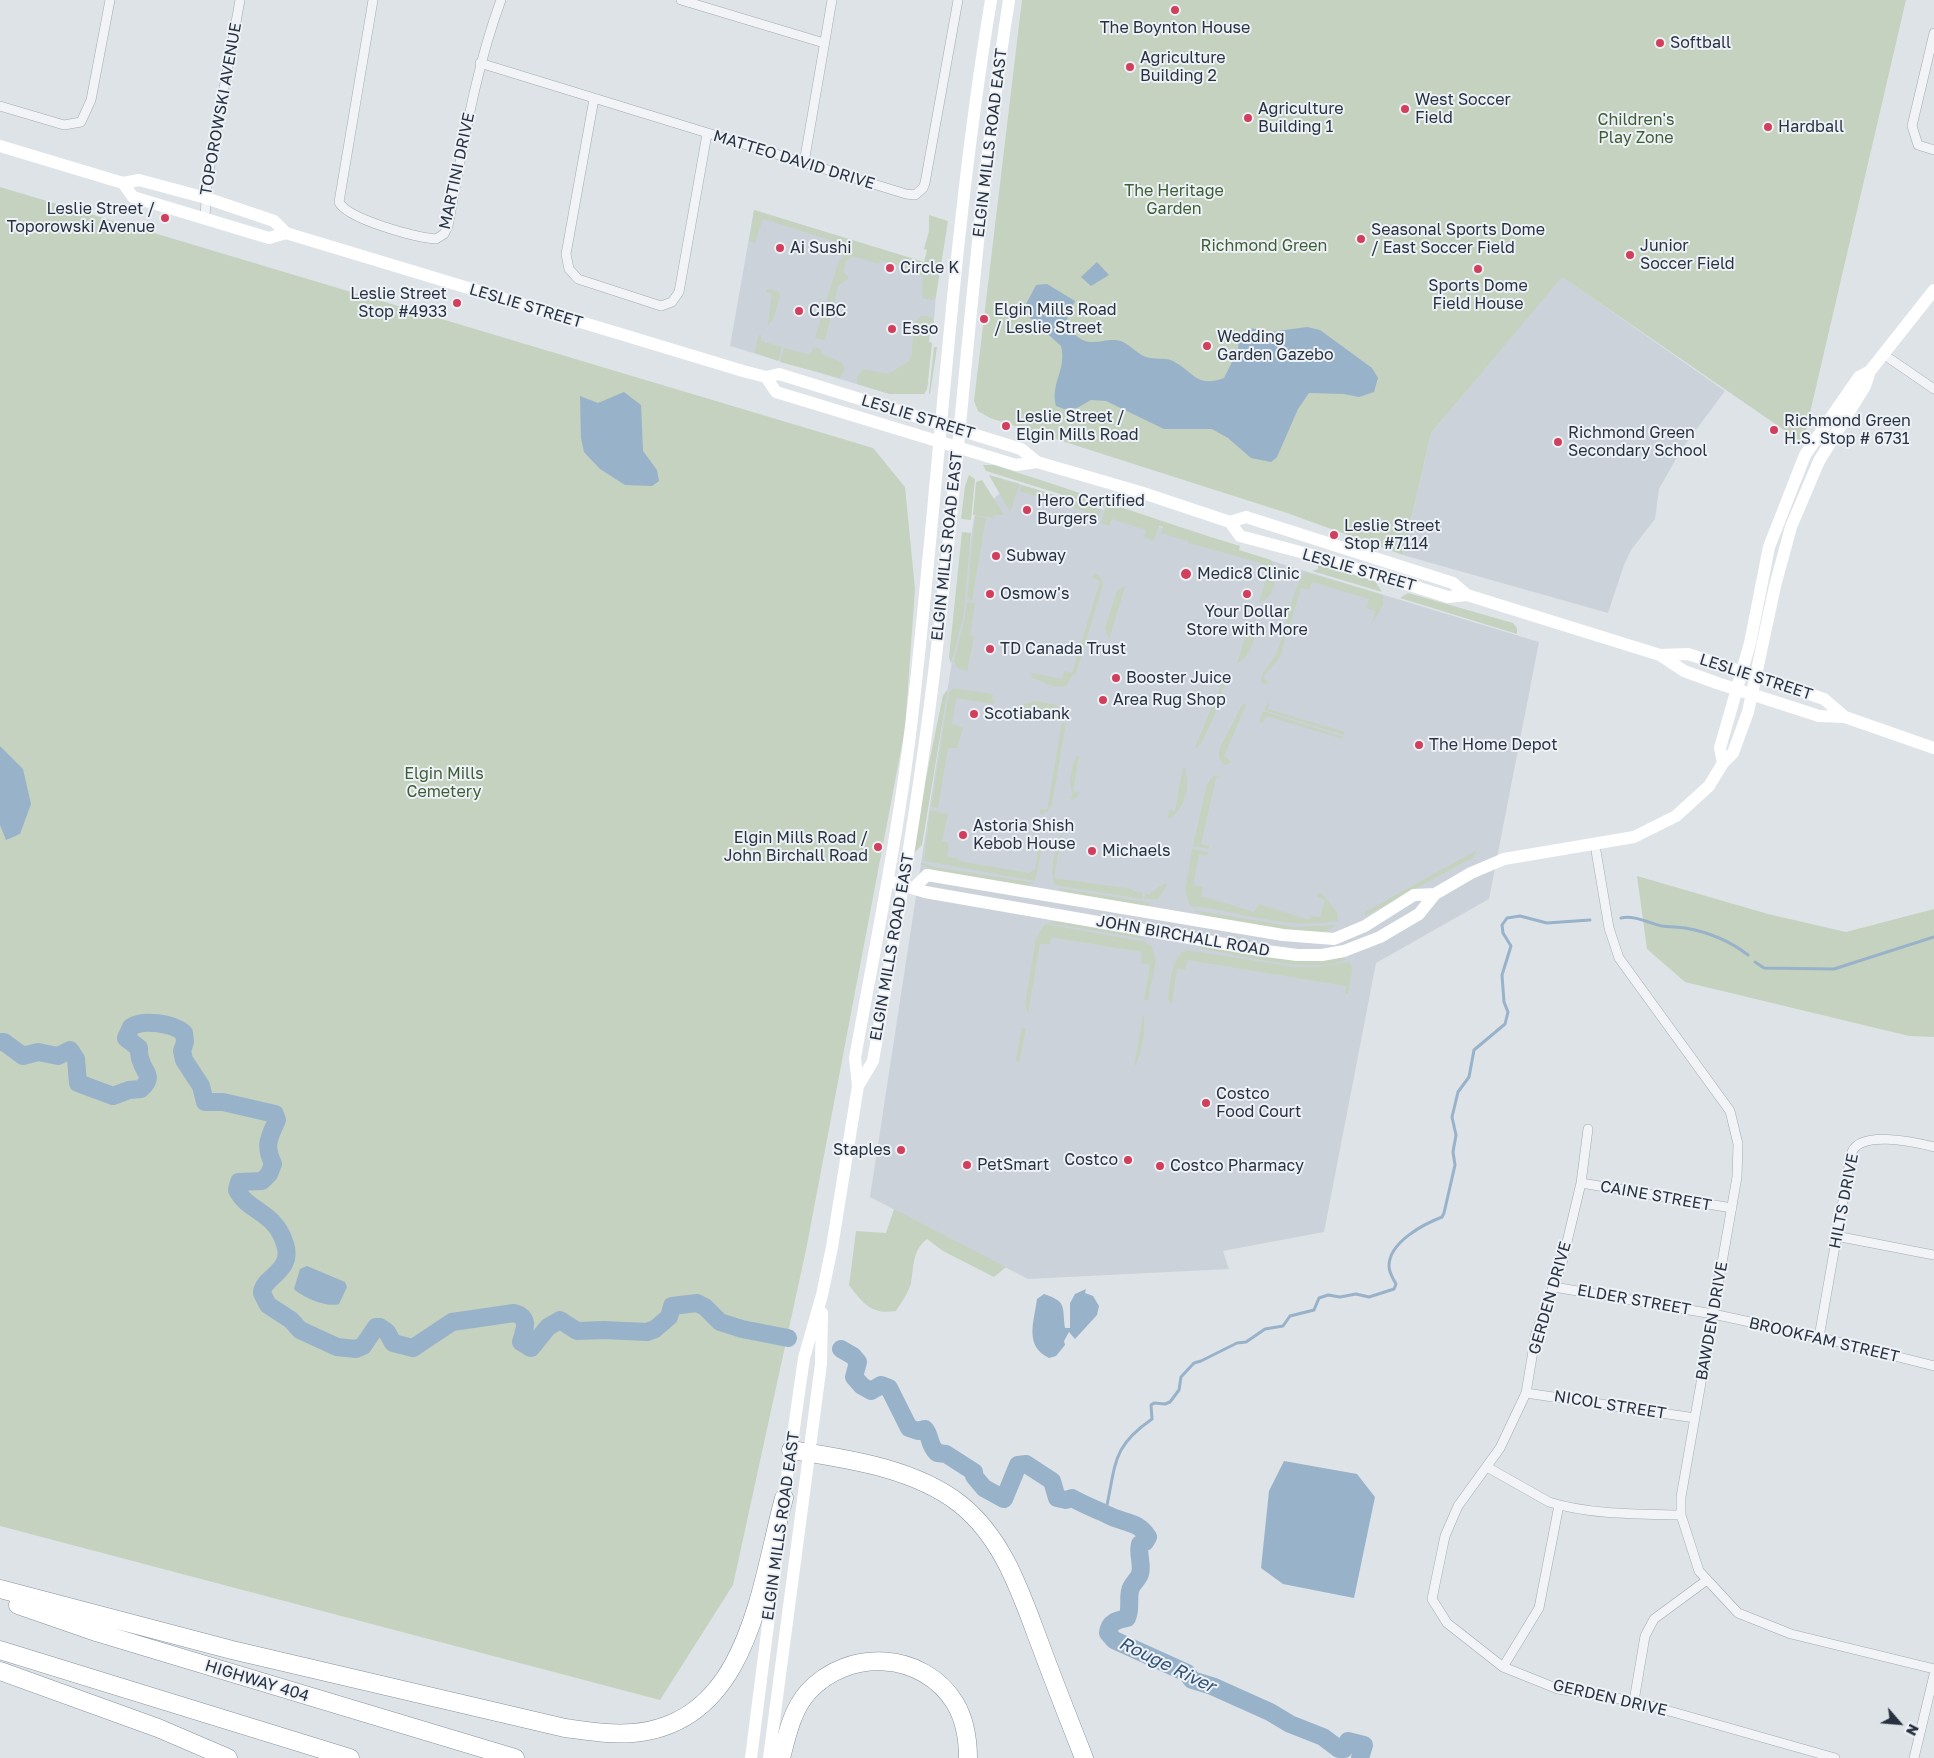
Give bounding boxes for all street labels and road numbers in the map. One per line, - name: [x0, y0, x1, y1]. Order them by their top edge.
- street label: TOPOROWSKI AVENUE: [196, 21, 246, 197]
- street label: ELGIN MILLS ROAD EAST: [969, 47, 1011, 239]
- street label: MARTINI DRIVE: [435, 111, 479, 231]
- street label: MATTEO DAVID DRIVE: [711, 126, 877, 194]
- street label: LESLIE STREET: [467, 280, 585, 332]
- street label: LESLIE STREET: [859, 391, 977, 443]
- street label: ELGIN MILLS ROAD EAST: [928, 450, 966, 642]
- street label: LESLIE STREET: [1300, 545, 1418, 595]
- street label: LESLIE STREET: [1697, 650, 1815, 704]
- street label: ELGIN MILLS ROAD EAST: [866, 852, 918, 1042]
- street label: JOHN BIRCHALL ROAD: [1095, 911, 1271, 961]
- street label: HILTS DRIVE: [1825, 1152, 1863, 1250]
- street label: CAINE STREET: [1599, 1177, 1713, 1215]
- street label: GERDEN DRIVE: [1525, 1239, 1575, 1357]
- street label: BAWDEN DRIVE: [1692, 1260, 1732, 1382]
- street label: ELDER STREET: [1576, 1281, 1692, 1319]
- street label: BROOKFAM STREET: [1747, 1313, 1901, 1367]
- street label: NICOL STREET: [1552, 1387, 1668, 1423]
- street label: ELGIN MILLS ROAD EAST: [758, 1430, 804, 1622]
- street label: HIGHWAY 404: [203, 1656, 311, 1706]
- street label: GERDEN DRIVE: [1551, 1676, 1669, 1720]

